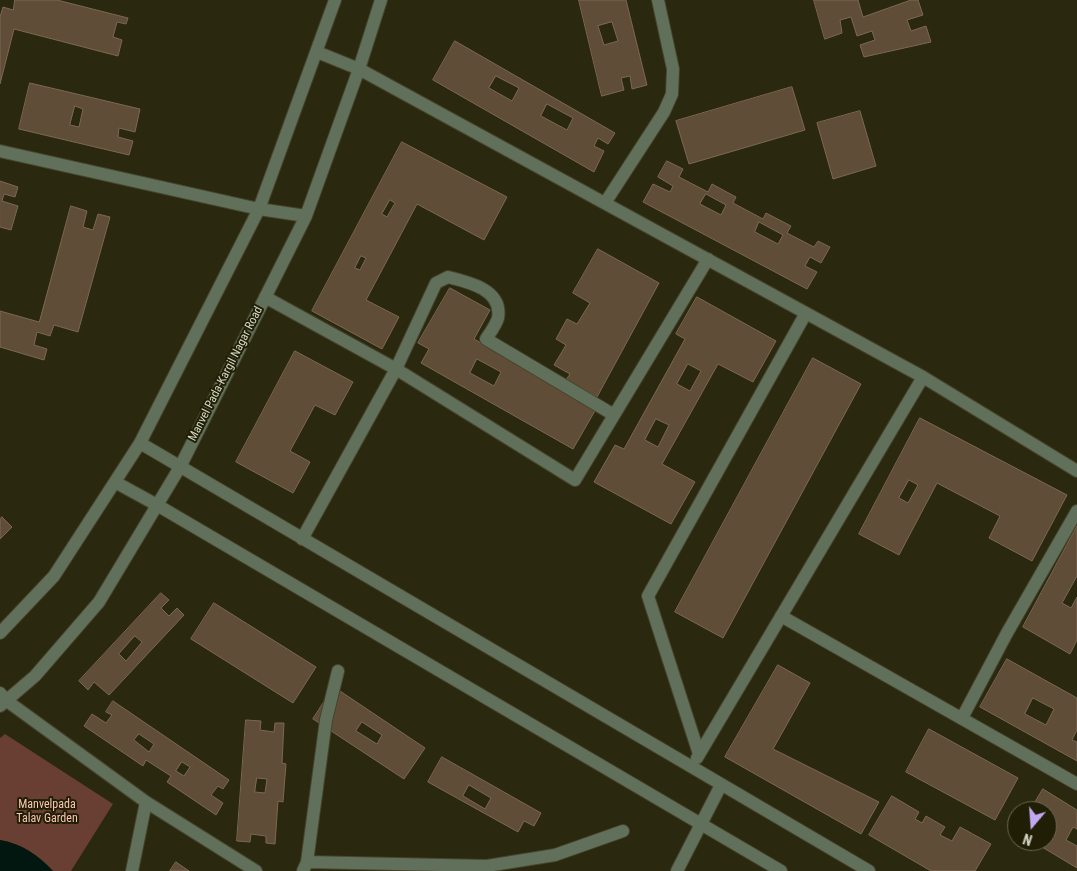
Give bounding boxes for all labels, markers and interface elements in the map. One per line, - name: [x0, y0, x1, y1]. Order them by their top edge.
- street label: Manvel Pada-Kargil Nagar Road: [186, 304, 266, 444]
- park label: Manvelpada Talav Garden: [16, 798, 78, 826]
- north arrow: [1007, 801, 1057, 851]
- text: N: [1021, 830, 1034, 848]

